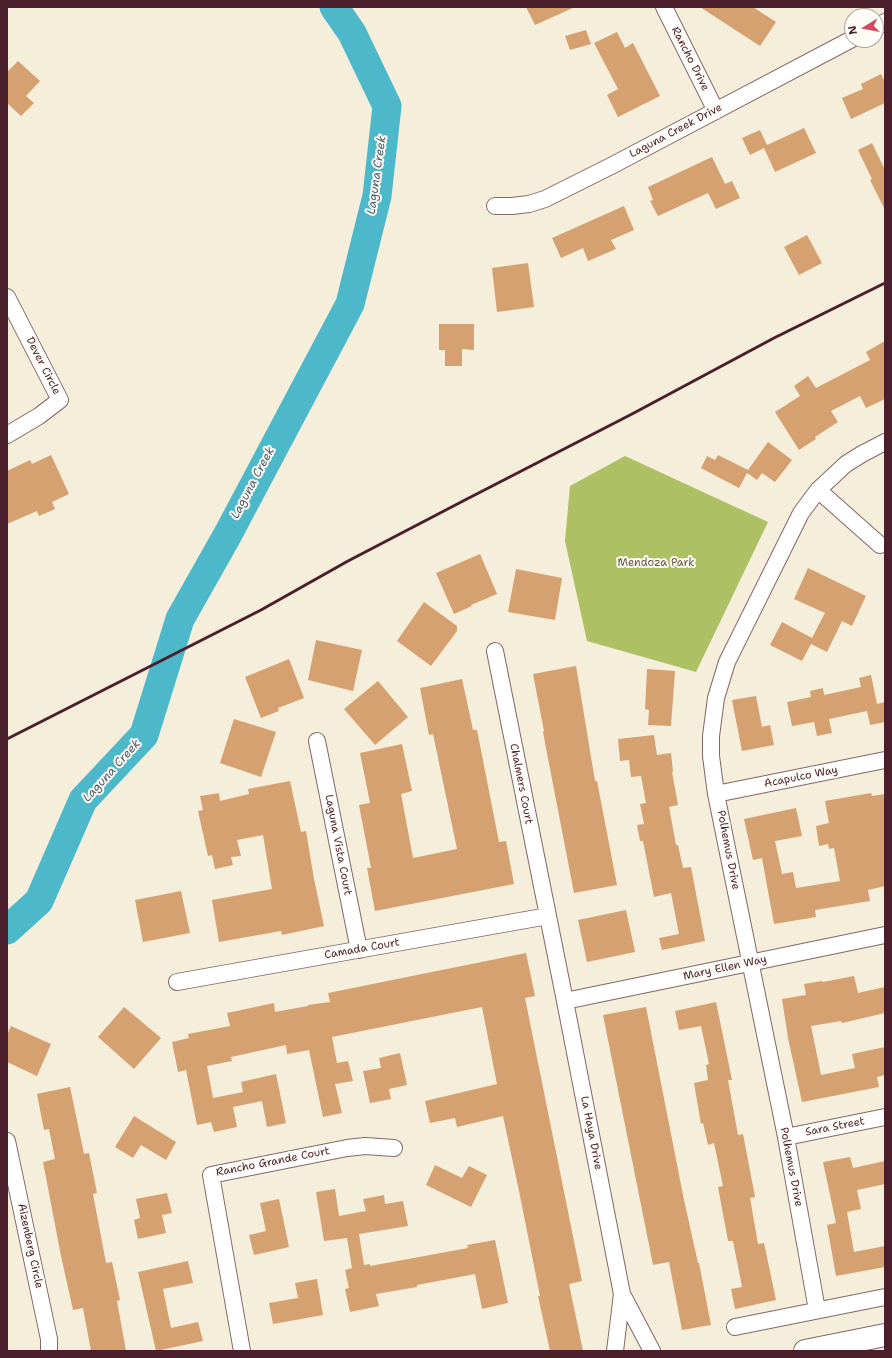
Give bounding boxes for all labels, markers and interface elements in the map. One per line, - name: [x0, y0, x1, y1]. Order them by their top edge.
- north arrow: [844, 8, 884, 48]
- text: N: [845, 24, 861, 36]
- street label: Rancho Drive: [668, 25, 712, 93]
- street label: Laguna Creek Drive: [627, 101, 725, 161]
- water label: Laguna Creek: [364, 135, 390, 215]
- street label: Dever Circle: [23, 335, 63, 397]
- water label: Laguna Creek: [228, 445, 278, 521]
- park label: Mendoza Park: [617, 556, 695, 570]
- water label: Laguna Creek: [80, 737, 144, 805]
- street label: Chalmers Court: [507, 743, 535, 825]
- street label: Acapulco Way: [763, 763, 839, 791]
- street label: Laguna Vista Court: [322, 793, 354, 897]
- street label: Polhemus Drive: [714, 809, 742, 891]
- street label: Camada Court: [323, 936, 401, 962]
- street label: Mary Ellen Way: [682, 953, 768, 983]
- street label: La Haya Drive: [577, 1095, 605, 1171]
- street label: Sara Street: [804, 1115, 866, 1139]
- street label: Polhemus Drive: [777, 1126, 805, 1208]
- street label: Rancho Grande Court: [215, 1144, 331, 1180]
- street label: Aizenberg Circle: [15, 1202, 45, 1290]

